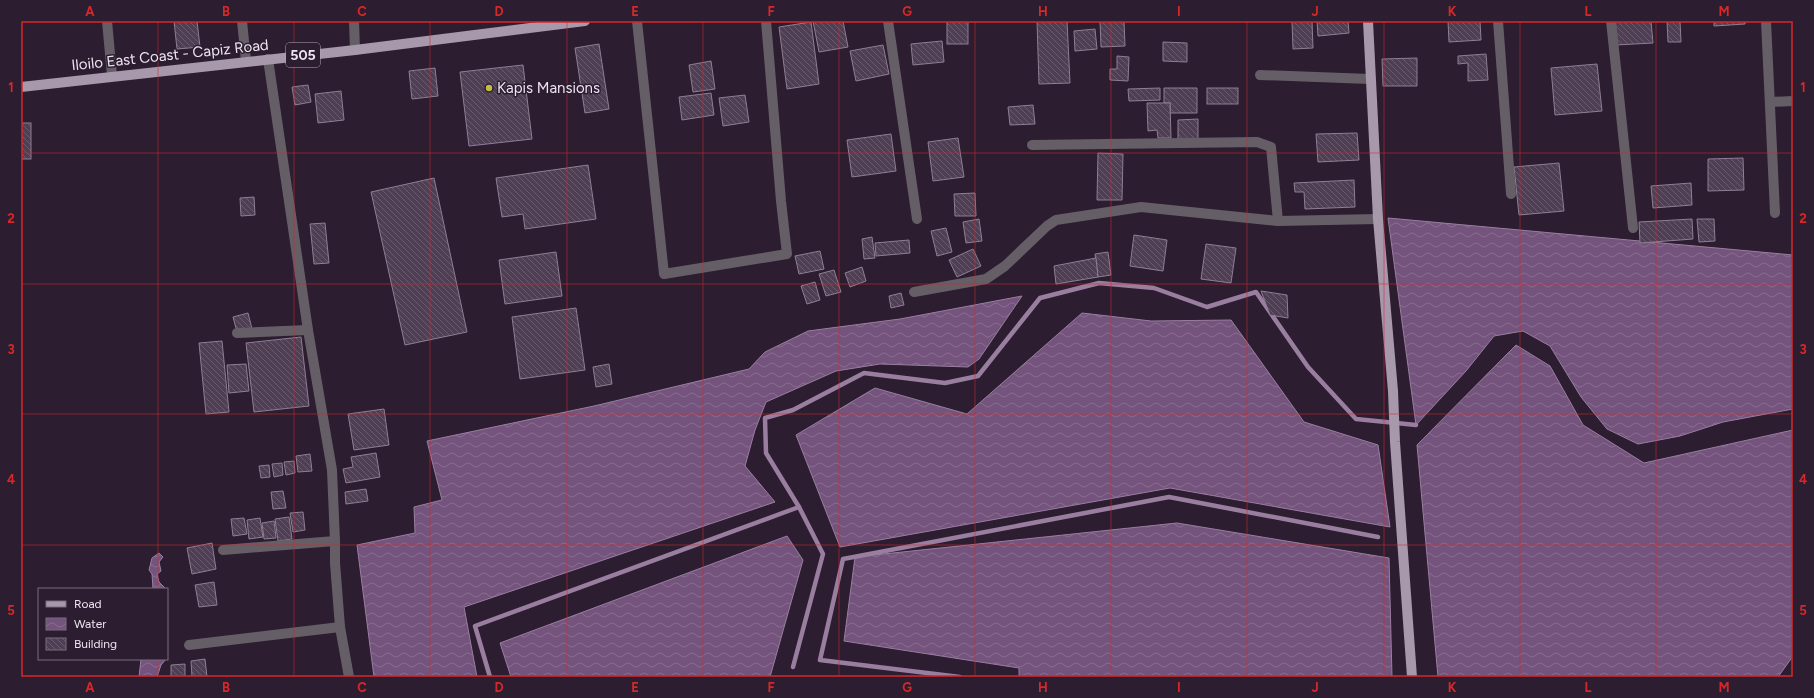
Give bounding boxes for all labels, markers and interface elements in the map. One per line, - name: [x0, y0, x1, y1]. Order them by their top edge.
- text: A: [85, 4, 95, 19]
- text: B: [222, 4, 230, 19]
- text: C: [357, 4, 367, 19]
- text: D: [494, 4, 504, 19]
- text: E: [631, 4, 639, 19]
- text: F: [767, 4, 775, 19]
- text: G: [902, 4, 912, 19]
- text: H: [1038, 4, 1048, 19]
- text: I: [1177, 4, 1181, 19]
- text: J: [1311, 4, 1319, 19]
- text: K: [1448, 4, 1457, 19]
- text: L: [1585, 4, 1592, 19]
- text: M: [1718, 4, 1730, 19]
- street label: Iloilo East Coast - Capiz Road: [71, 36, 269, 74]
- road number: 505: [286, 43, 320, 67]
- place label: Kapis Mansions: [497, 79, 600, 97]
- text: 1: [8, 80, 14, 95]
- text: 1: [1800, 80, 1806, 95]
- marker: Kapis Mansions: [484, 83, 494, 93]
- text: 2: [7, 211, 15, 226]
- text: 2: [1799, 211, 1807, 226]
- text: 3: [7, 342, 15, 357]
- text: 3: [1799, 342, 1807, 357]
- text: 4: [7, 472, 15, 487]
- text: 4: [1799, 472, 1807, 487]
- legend: [38, 588, 168, 660]
- text: Road: [74, 597, 102, 611]
- text: 5: [7, 603, 15, 618]
- text: 5: [1799, 603, 1807, 618]
- text: Water: [74, 617, 106, 631]
- text: Building: [74, 637, 117, 651]
- text: A: [85, 680, 95, 695]
- text: B: [222, 680, 230, 695]
- text: C: [357, 680, 367, 695]
- text: D: [494, 680, 504, 695]
- text: E: [631, 680, 639, 695]
- text: F: [767, 680, 775, 695]
- text: G: [902, 680, 912, 695]
- text: H: [1038, 680, 1048, 695]
- text: I: [1177, 680, 1181, 695]
- text: J: [1311, 680, 1319, 695]
- text: K: [1448, 680, 1457, 695]
- text: L: [1585, 680, 1592, 695]
- text: M: [1718, 680, 1730, 695]

